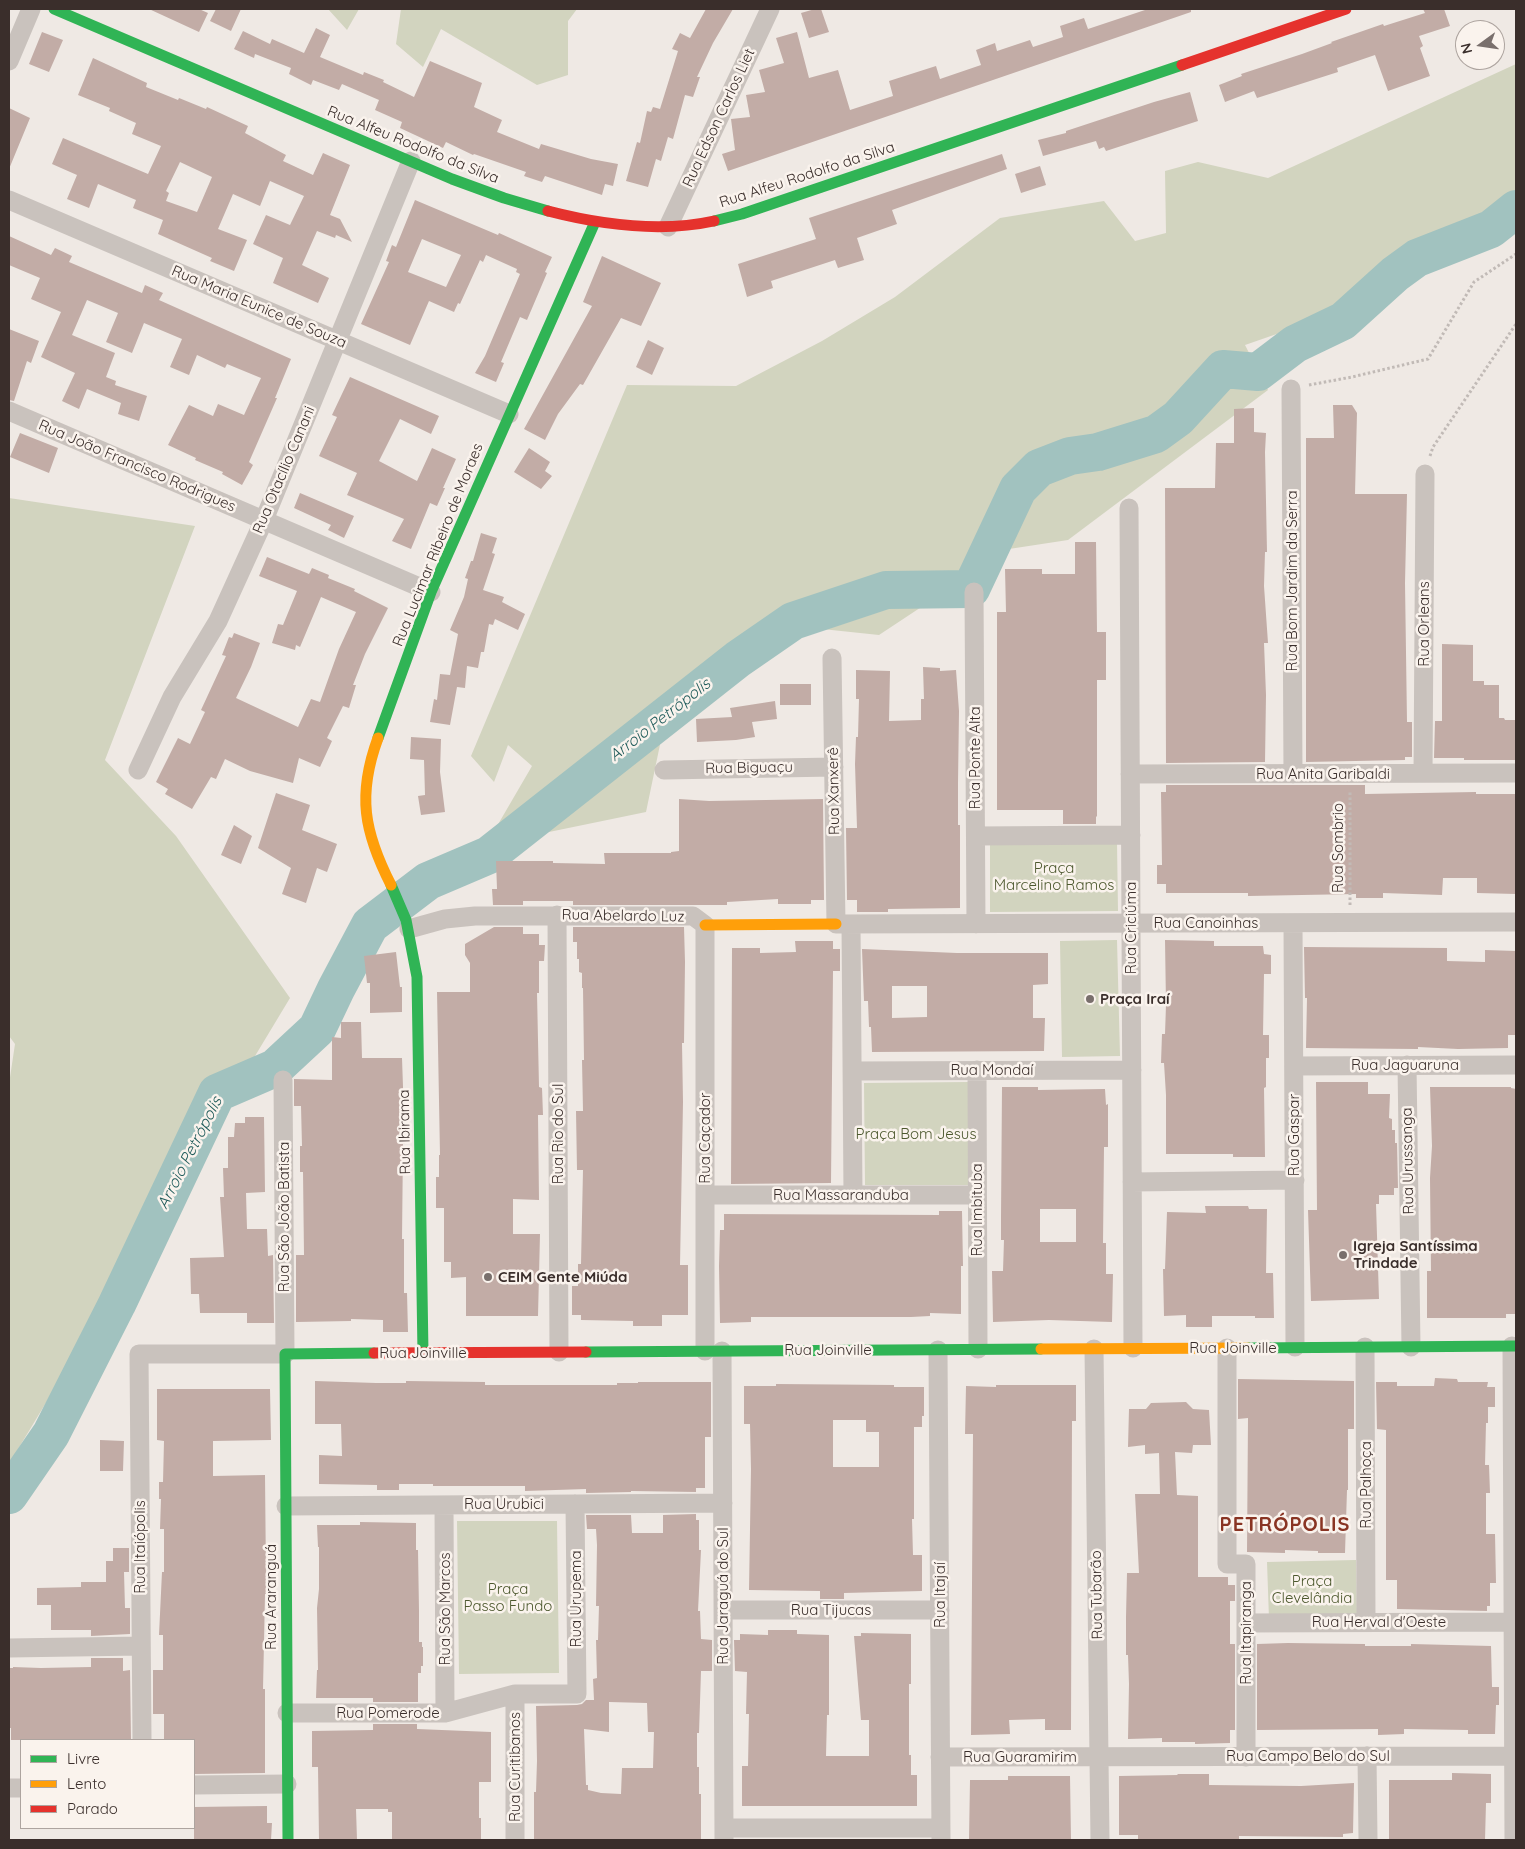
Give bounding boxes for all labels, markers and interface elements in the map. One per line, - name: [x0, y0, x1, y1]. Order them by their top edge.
- north arrow: [1455, 20, 1505, 70]
- text: N: [1456, 41, 1476, 56]
- street label: Rua Edson Carlos Liet: [679, 46, 759, 190]
- street label: Rua Alfeu Rodolfo da Silva: [325, 102, 501, 188]
- street label: Rua Alfeu Rodolfo da Silva: [717, 138, 897, 212]
- street label: Rua Maria Eunice de Souza: [169, 262, 349, 352]
- street label: Rua Otacílio Canani: [249, 404, 319, 536]
- street label: Rua João Francisco Rodrigues: [36, 416, 238, 516]
- street label: Rua Lucimar Ribeiro de Moraes: [389, 441, 487, 649]
- street label: Rua Bom Jardim da Serra: [1283, 490, 1301, 672]
- street label: Rua Orleans: [1415, 581, 1433, 667]
- water label: Arroio Petrópolis: [606, 675, 714, 765]
- street label: Rua Ponte Alta: [966, 706, 984, 810]
- street label: Rua Xanxerê: [824, 747, 844, 835]
- street label: Rua Biguaçu: [705, 758, 793, 778]
- street label: Rua Anita Garibaldi: [1256, 765, 1390, 783]
- street label: Rua Sombrio: [1329, 803, 1347, 893]
- park label: Praça Marcelino Ramos: [994, 859, 1114, 894]
- street label: Rua Criciúma: [1122, 882, 1140, 974]
- street label: Rua Abelardo Luz: [561, 906, 685, 926]
- street label: Rua Canoinhas: [1154, 914, 1258, 932]
- place label: Praça Iraí: [1100, 990, 1170, 1008]
- marker: Praça Iraí: [1084, 993, 1096, 1005]
- street label: Rua Jaguaruna: [1351, 1056, 1459, 1074]
- street label: Rua Mondaí: [950, 1061, 1034, 1079]
- street label: Rua Rio do Sul: [549, 1084, 567, 1184]
- street label: Rua Ibirama: [395, 1089, 415, 1175]
- street label: Rua Caçador: [696, 1092, 714, 1184]
- water label: Arroio Petrópolis: [154, 1094, 226, 1212]
- street label: Rua Gaspar: [1285, 1094, 1303, 1176]
- street label: Rua Urussanga: [1398, 1107, 1418, 1215]
- park label: Praça Bom Jesus: [856, 1125, 976, 1143]
- street label: Rua São João Batista: [275, 1142, 293, 1292]
- street label: Rua Imbituba: [968, 1163, 986, 1257]
- street label: Rua Massaranduba: [773, 1186, 909, 1204]
- place label: Igreja Santíssima Trindade: [1353, 1237, 1478, 1272]
- marker: Igreja Santíssima Trindade: [1337, 1249, 1349, 1261]
- place label: CEIM Gente Miúda: [498, 1268, 627, 1286]
- marker: CEIM Gente Miúda: [482, 1271, 494, 1283]
- street label: Rua Joinville: [1189, 1339, 1277, 1357]
- street label: Rua Joinville: [784, 1341, 872, 1359]
- street label: Rua Joinville: [379, 1344, 467, 1362]
- street label: Rua Palhoça: [1357, 1441, 1375, 1529]
- street label: Rua Urubici: [464, 1495, 544, 1513]
- street label: Rua Itaiópolis: [131, 1500, 149, 1594]
- district label: PETRÓPOLIS: [1218, 1513, 1352, 1537]
- street label: Rua Jaraguá do Sul: [714, 1527, 732, 1665]
- street label: Rua Araranguá: [262, 1544, 280, 1650]
- street label: Rua Tubarão: [1087, 1550, 1107, 1640]
- street label: Rua Urupema: [567, 1551, 585, 1647]
- street label: Rua São Marcos: [436, 1552, 454, 1666]
- street label: Rua Itajaí: [931, 1562, 949, 1628]
- park label: Praça Clevelândia: [1272, 1572, 1352, 1607]
- park label: Praça Passo Fundo: [464, 1580, 552, 1615]
- street label: Rua Itapiranga: [1237, 1581, 1255, 1685]
- street label: Rua Tijucas: [791, 1601, 871, 1619]
- street label: Rua Herval d'Oeste: [1312, 1613, 1446, 1631]
- street label: Rua Pomerode: [336, 1704, 440, 1722]
- street label: Rua Curitibanos: [506, 1712, 524, 1822]
- legend: [20, 1739, 195, 1829]
- street label: Rua Campo Belo do Sul: [1226, 1747, 1390, 1765]
- street label: Rua Guaramirim: [963, 1748, 1077, 1766]
- text: Livre: [67, 1749, 100, 1768]
- text: Lento: [67, 1774, 106, 1793]
- text: Parado: [67, 1799, 118, 1818]

